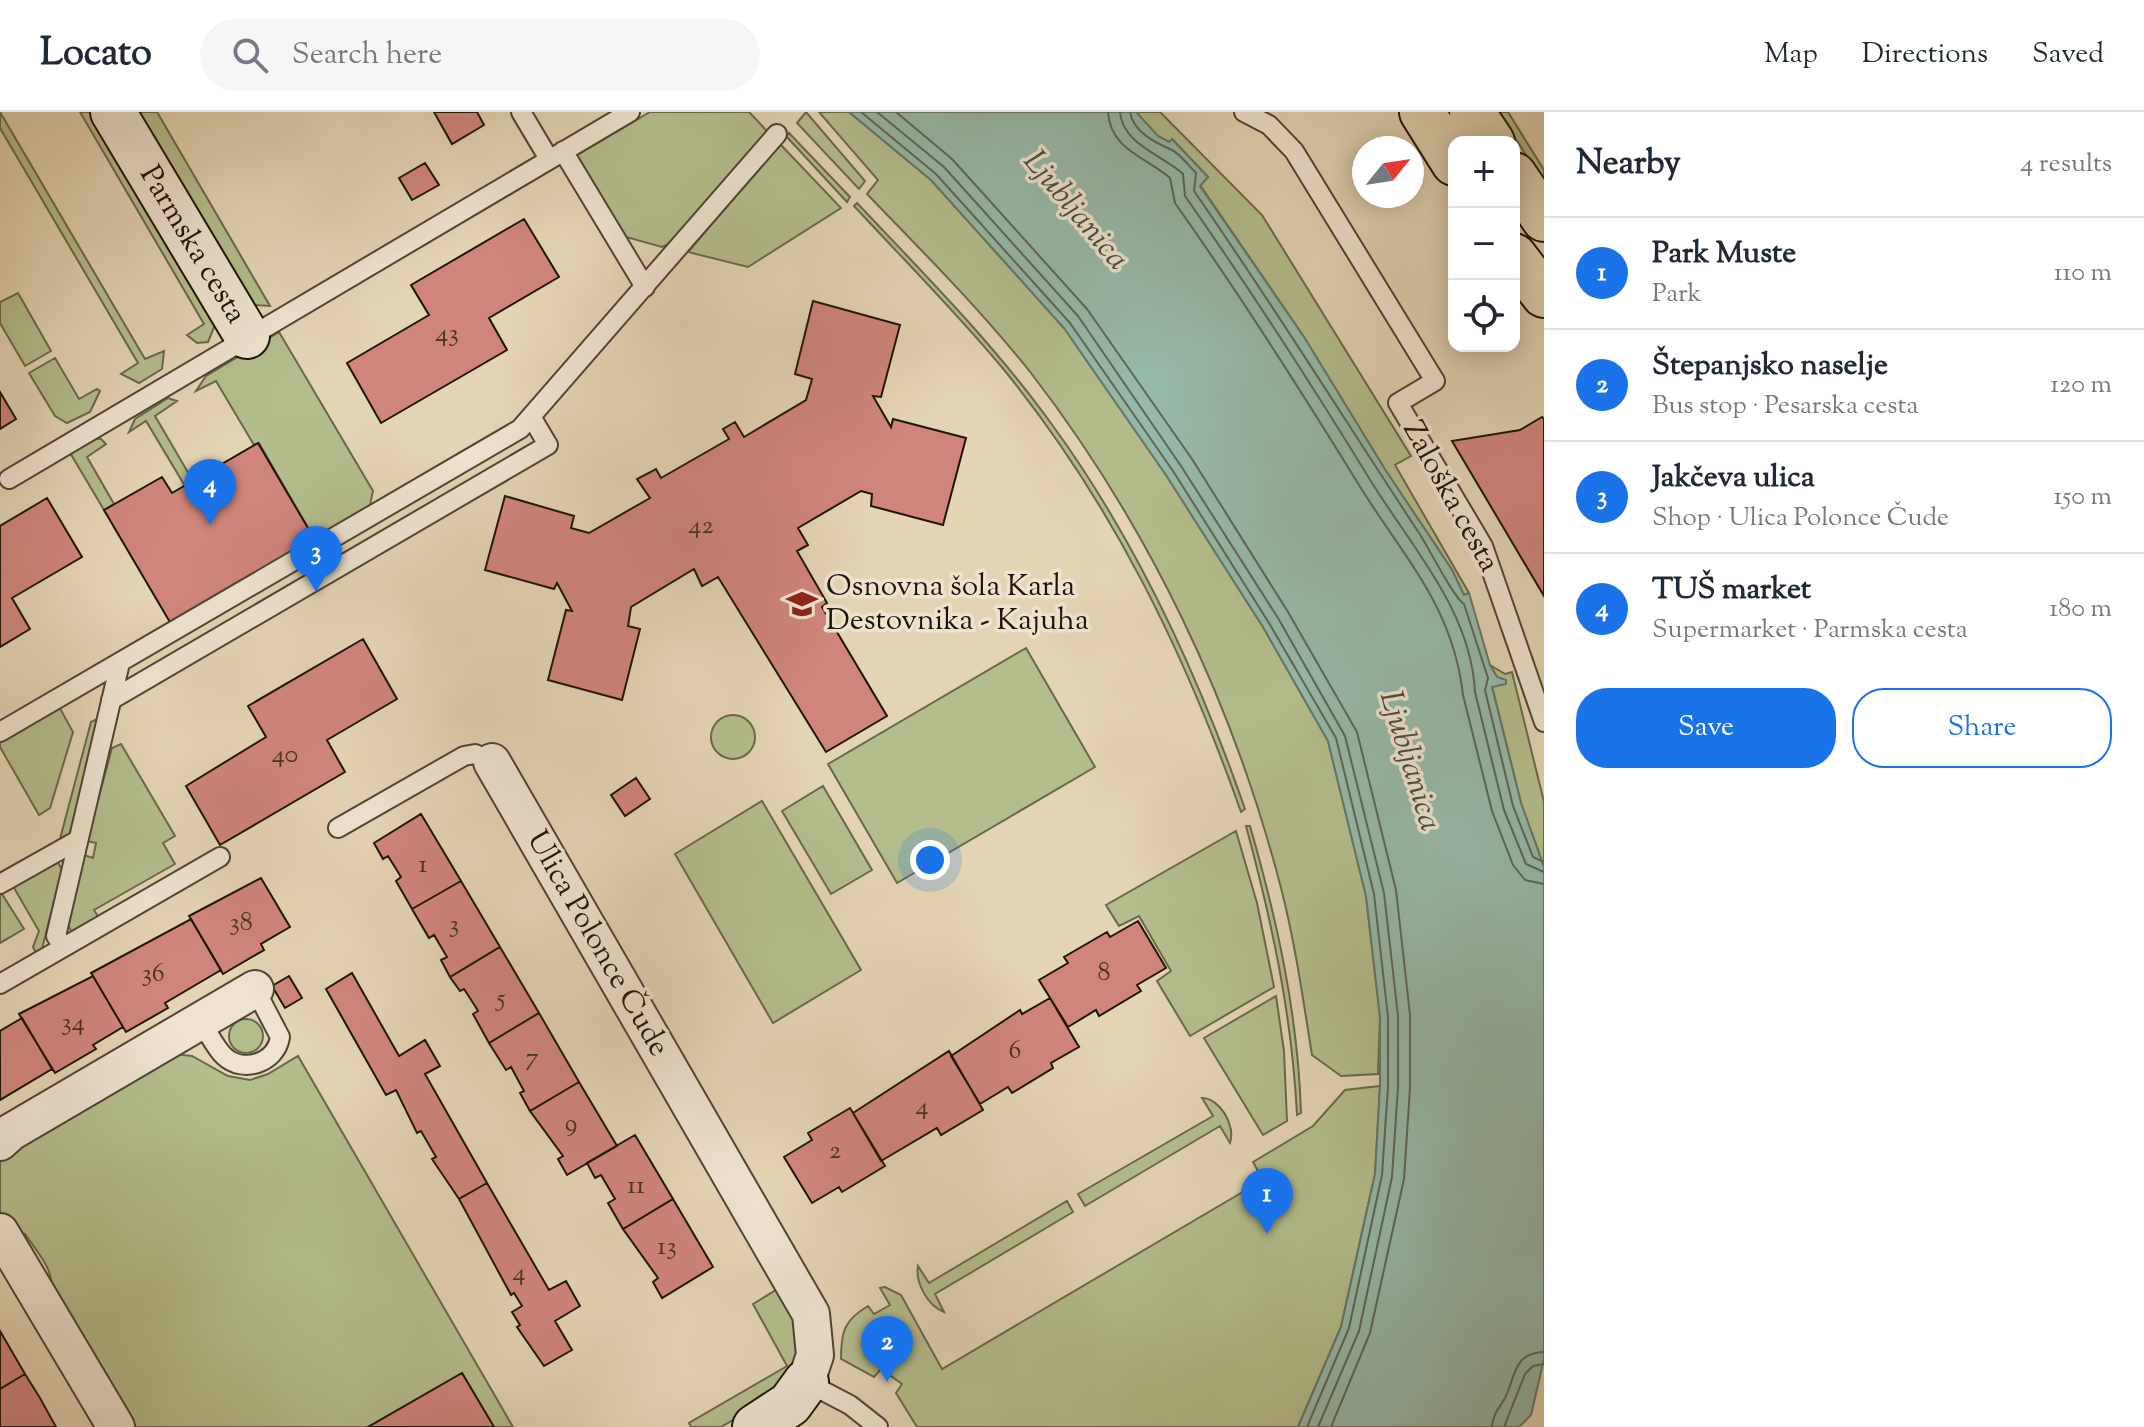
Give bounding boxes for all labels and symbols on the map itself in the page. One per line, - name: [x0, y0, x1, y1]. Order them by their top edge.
- north arrow: [1352, 136, 1424, 208]
- water label: Ljubljanica: [1011, 141, 1139, 281]
- street label: Parmska cesta: [128, 158, 256, 332]
- house number: 43: [435, 316, 459, 353]
- street label: Zaloška cesta: [1391, 414, 1509, 581]
- pin: 4: [184, 459, 236, 525]
- house number: 42: [688, 508, 714, 545]
- pin: 3: [290, 526, 342, 592]
- place label: Osnovna šola Karla Destovnika - Kajuha: [826, 566, 1089, 643]
- school or university icon: Osnovna šola Karla Destovnika - Kajuha: [785, 587, 819, 621]
- water label: Ljubljanica: [1366, 685, 1452, 837]
- house number: 40: [272, 737, 298, 774]
- street label: Ulica Polonce Čude: [515, 823, 679, 1065]
- your location: [910, 840, 950, 880]
- house number: 1: [419, 847, 428, 884]
- house number: 38: [229, 905, 253, 942]
- house number: 3: [449, 907, 459, 944]
- house number: 8: [1097, 955, 1111, 992]
- house number: 36: [141, 956, 165, 993]
- house number: 5: [495, 981, 506, 1018]
- house number: 34: [61, 1005, 85, 1042]
- house number: 6: [1009, 1033, 1021, 1070]
- house number: 7: [525, 1040, 539, 1077]
- house number: 4: [915, 1089, 929, 1126]
- house number: 9: [565, 1106, 577, 1143]
- house number: 2: [829, 1133, 841, 1170]
- house number: 11: [627, 1168, 645, 1205]
- pin: 1: [1241, 1168, 1293, 1234]
- house number: 13: [657, 1229, 677, 1266]
- house number: 4: [512, 1255, 526, 1292]
- pin: 2: [861, 1316, 913, 1382]

